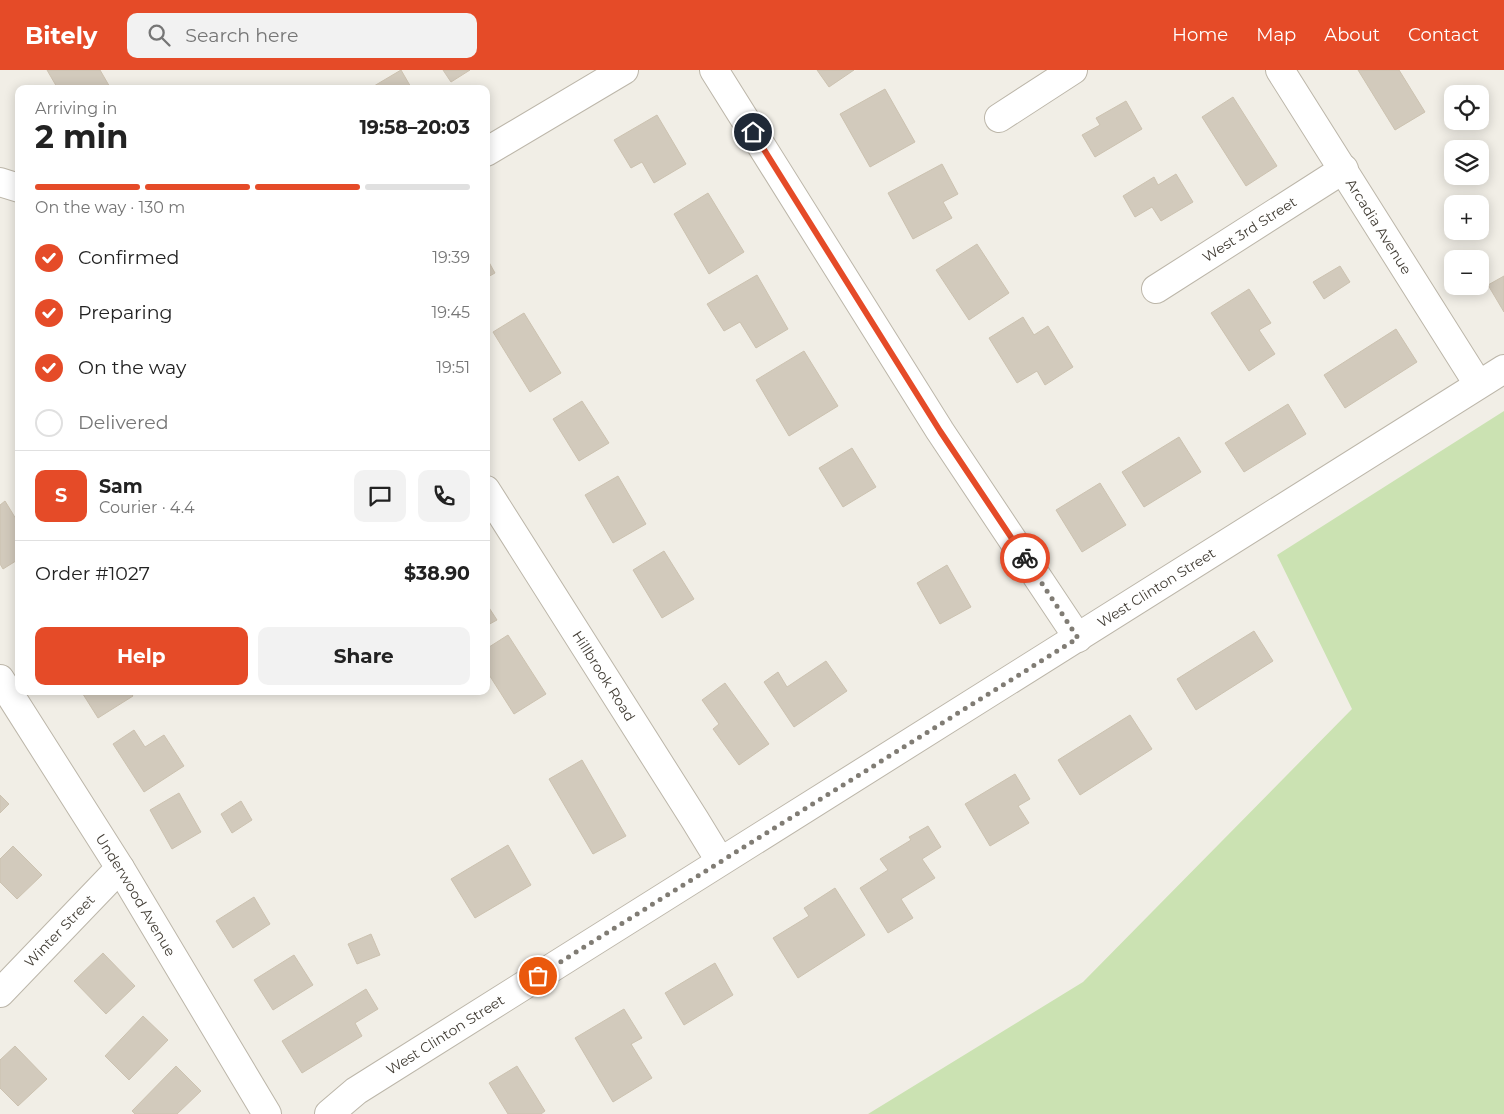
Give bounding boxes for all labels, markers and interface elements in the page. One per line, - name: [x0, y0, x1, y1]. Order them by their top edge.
- search box: [127, 13, 477, 58]
- text: Bitely: [25, 21, 97, 50]
- icon: search: [145, 21, 173, 49]
- text: Search here: [185, 24, 298, 47]
- text: Home: [1172, 24, 1228, 46]
- text: Map: [1256, 24, 1296, 46]
- text: About: [1324, 24, 1380, 46]
- text: Contact: [1408, 24, 1479, 46]
- map controls: [1444, 85, 1489, 295]
- button: locate: [1444, 85, 1489, 130]
- text: Arriving in: [35, 99, 117, 118]
- pin: [732, 111, 774, 153]
- text: 19:58–20:03: [359, 116, 470, 139]
- text: 2 min: [35, 117, 128, 156]
- icon: home: [739, 118, 767, 146]
- button: layers: [1444, 140, 1489, 185]
- street label: Arcadia Avenue: [1342, 175, 1416, 278]
- street label: West 3rd Street: [1199, 192, 1300, 266]
- button: +: [1444, 195, 1489, 240]
- text: On the way · 130 m: [35, 198, 185, 217]
- icon: check: [35, 244, 63, 272]
- text: Confirmed: [78, 246, 179, 269]
- text: 19:39: [432, 248, 470, 267]
- button: −: [1444, 250, 1489, 295]
- icon: check: [35, 299, 63, 327]
- text: Preparing: [78, 301, 173, 324]
- text: 19:45: [431, 303, 470, 322]
- icon: check: [35, 354, 63, 382]
- text: On the way: [78, 356, 186, 379]
- text: 19:51: [436, 358, 470, 377]
- text: Delivered: [78, 411, 169, 434]
- button: chat: [354, 470, 406, 522]
- button: phone: [418, 470, 470, 522]
- text: Sam: [99, 475, 143, 498]
- text: S: [55, 484, 67, 507]
- text: Courier · 4.4: [99, 498, 195, 517]
- courier: [1000, 533, 1050, 583]
- icon: bike: [1011, 544, 1039, 572]
- street label: West Clinton Street: [1094, 544, 1219, 631]
- text: Order #1027: [35, 562, 150, 585]
- text: $38.90: [404, 562, 470, 585]
- button: Help: [35, 627, 248, 685]
- button: Share: [258, 627, 470, 685]
- street label: Hillbrook Road: [568, 627, 639, 725]
- street label: Underwood Avenue: [92, 830, 180, 959]
- street label: Winter Street: [20, 891, 99, 971]
- pin: [517, 955, 559, 997]
- icon: bag: [524, 962, 552, 990]
- street label: West Clinton Street: [383, 991, 508, 1079]

